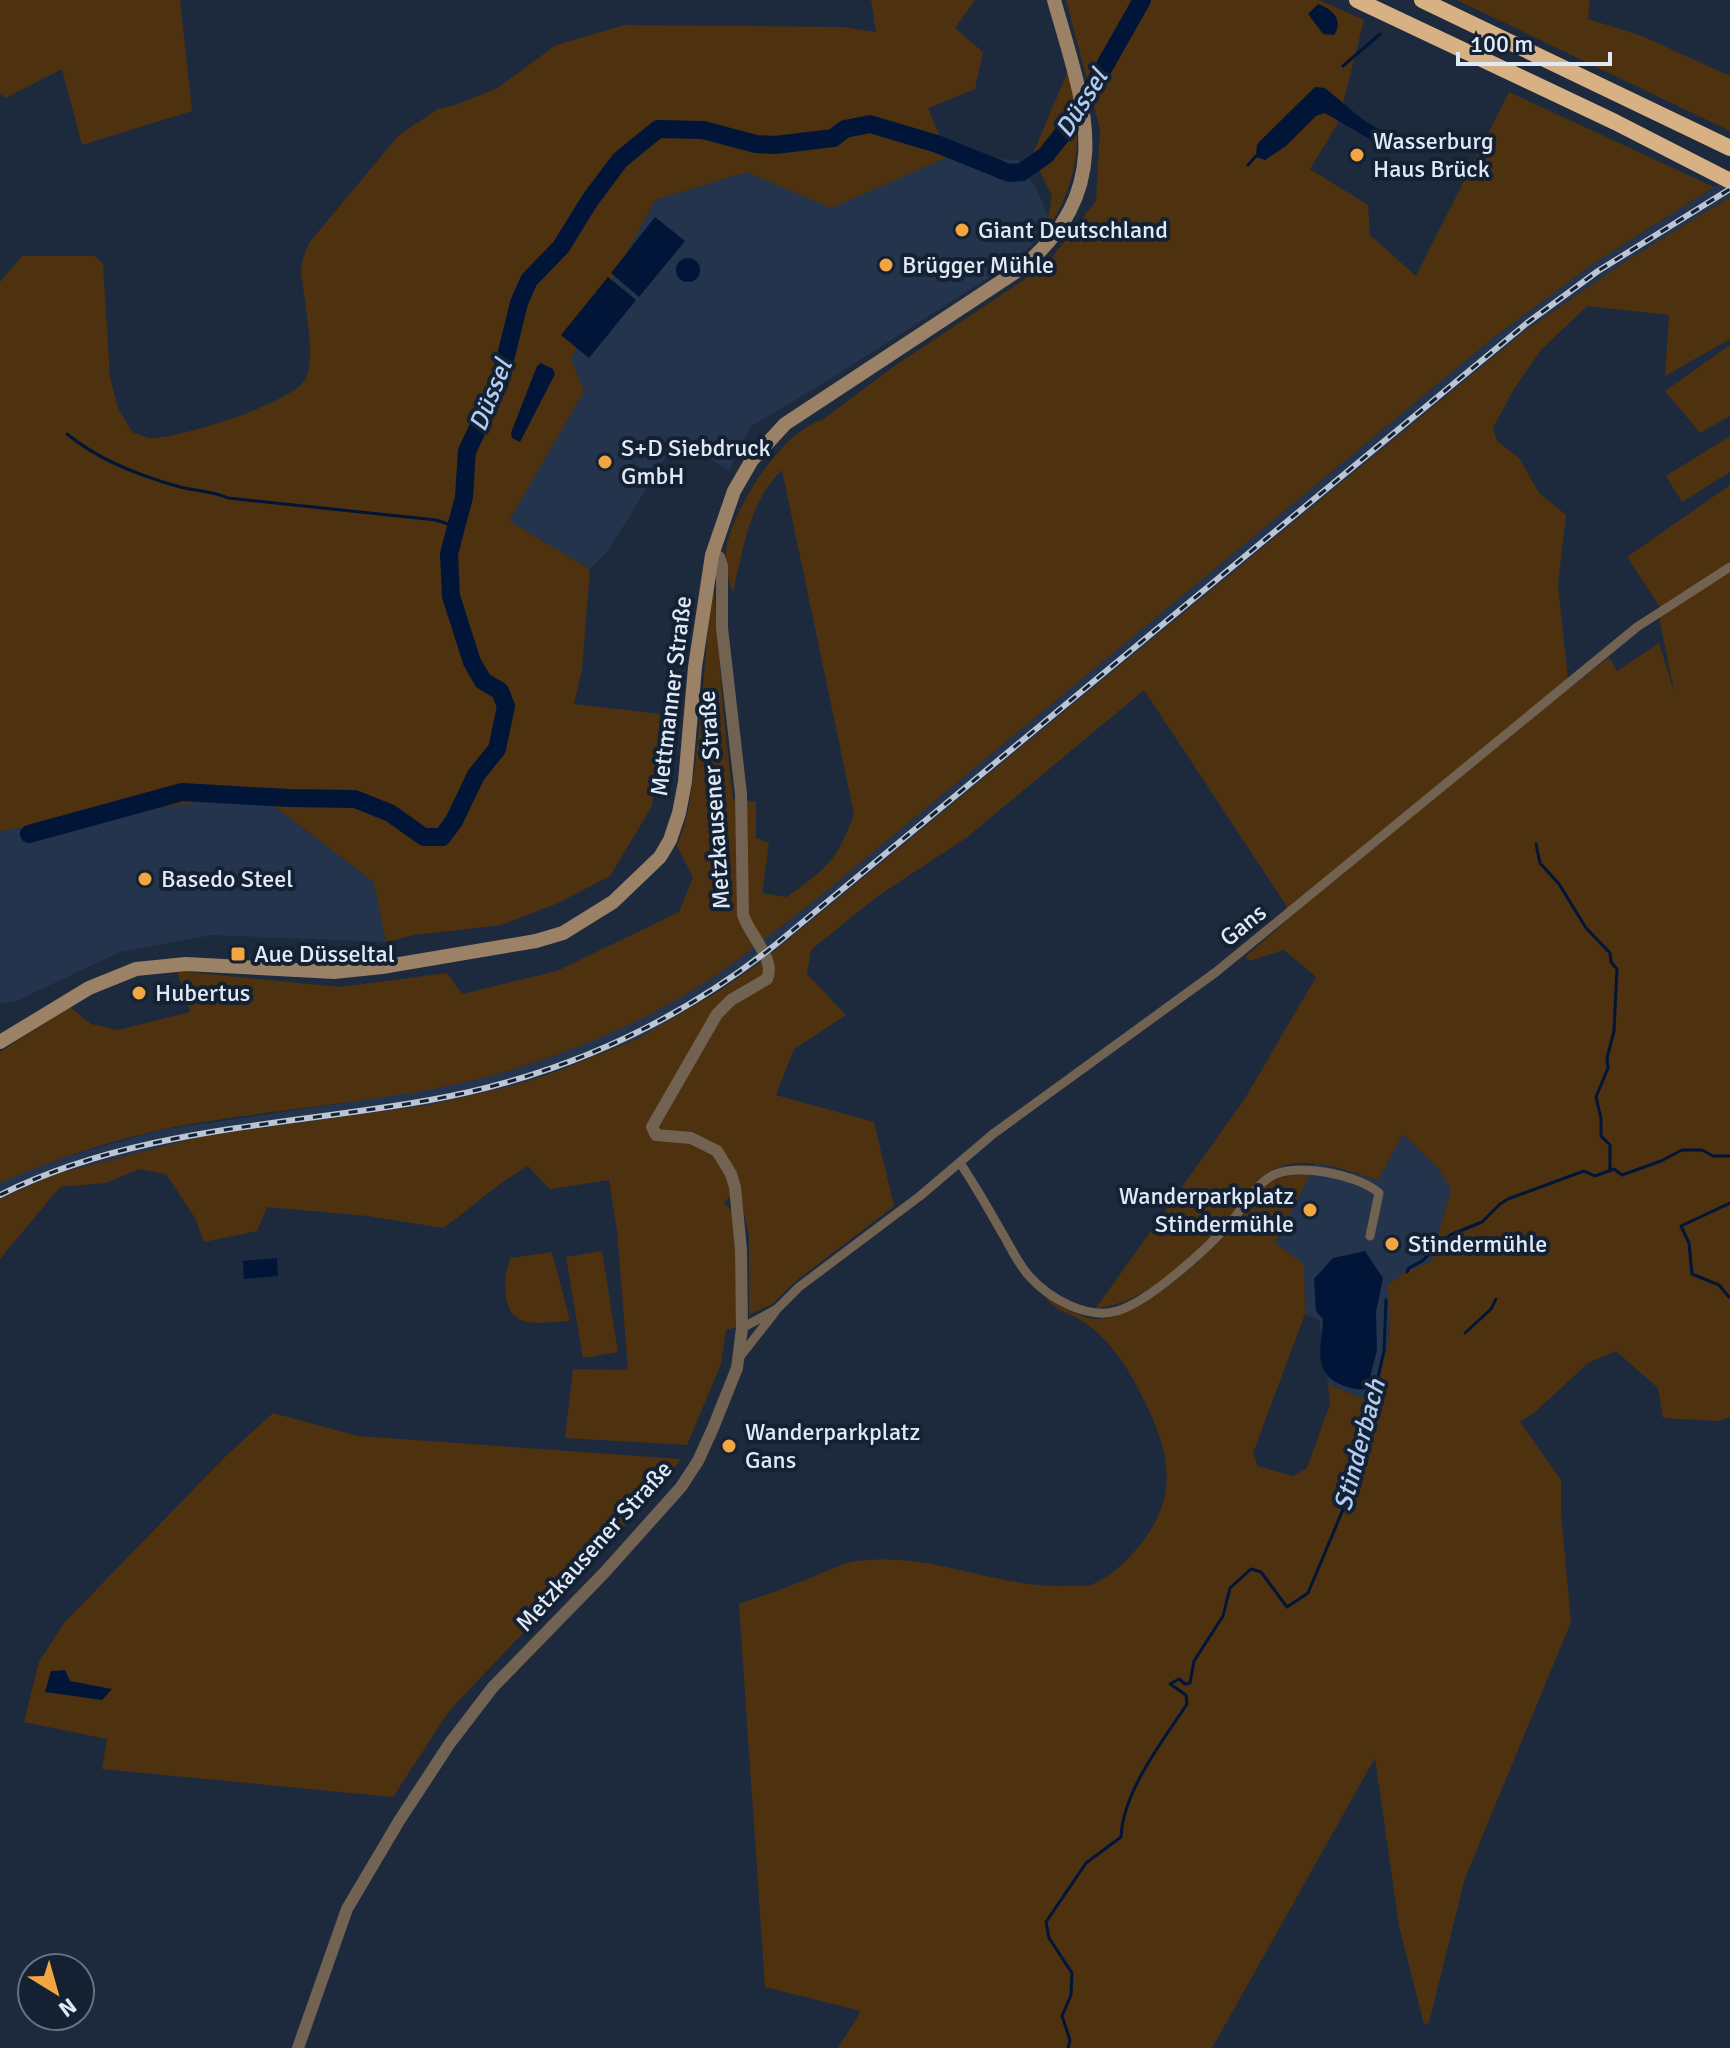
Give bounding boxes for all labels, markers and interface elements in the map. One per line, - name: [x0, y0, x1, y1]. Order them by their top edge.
- scale bar: [1458, 16, 1610, 66]
- text: 100 m: [1470, 29, 1533, 59]
- water label: Düssel: [1049, 61, 1116, 144]
- place label: Wasserburg Haus Brück: [1373, 126, 1494, 184]
- marker: Wasserburg Haus Brück: [1348, 146, 1366, 164]
- place label: Giant Deutschland: [978, 215, 1168, 245]
- marker: Giant Deutschland: [953, 221, 971, 239]
- place label: Brügger Mühle: [902, 250, 1054, 280]
- marker: Brügger Mühle: [877, 256, 895, 274]
- water label: Düssel: [462, 353, 521, 436]
- place label: S+D Siebdruck GmbH: [621, 433, 771, 491]
- marker: S+D Siebdruck GmbH: [596, 453, 614, 471]
- street label: Mettmanner Straße: [644, 594, 698, 798]
- street label: Metzkausener Straße: [691, 689, 737, 911]
- place label: Basedo Steel: [161, 864, 293, 894]
- marker: Basedo Steel: [136, 870, 154, 888]
- street label: Gans: [1214, 897, 1272, 953]
- place label: Aue Düsseltal: [254, 939, 395, 969]
- marker: Aue Düsseltal: [229, 945, 247, 963]
- place label: Hubertus: [155, 978, 250, 1008]
- marker: Hubertus: [130, 984, 148, 1002]
- place label: Wanderparkplatz Stindermühle: [1119, 1181, 1294, 1239]
- marker: Wanderparkplatz Stindermühle: [1301, 1201, 1319, 1219]
- place label: Stindermühle: [1408, 1229, 1547, 1259]
- marker: Stindermühle: [1383, 1235, 1401, 1253]
- water label: Stinderbach: [1327, 1375, 1393, 1514]
- place label: Wanderparkplatz Gans: [745, 1417, 920, 1475]
- marker: Wanderparkplatz Gans: [720, 1437, 738, 1455]
- street label: Metzkausener Straße: [509, 1454, 679, 1638]
- north arrow: [16, 1952, 96, 2032]
- text: N: [53, 1992, 82, 2023]

